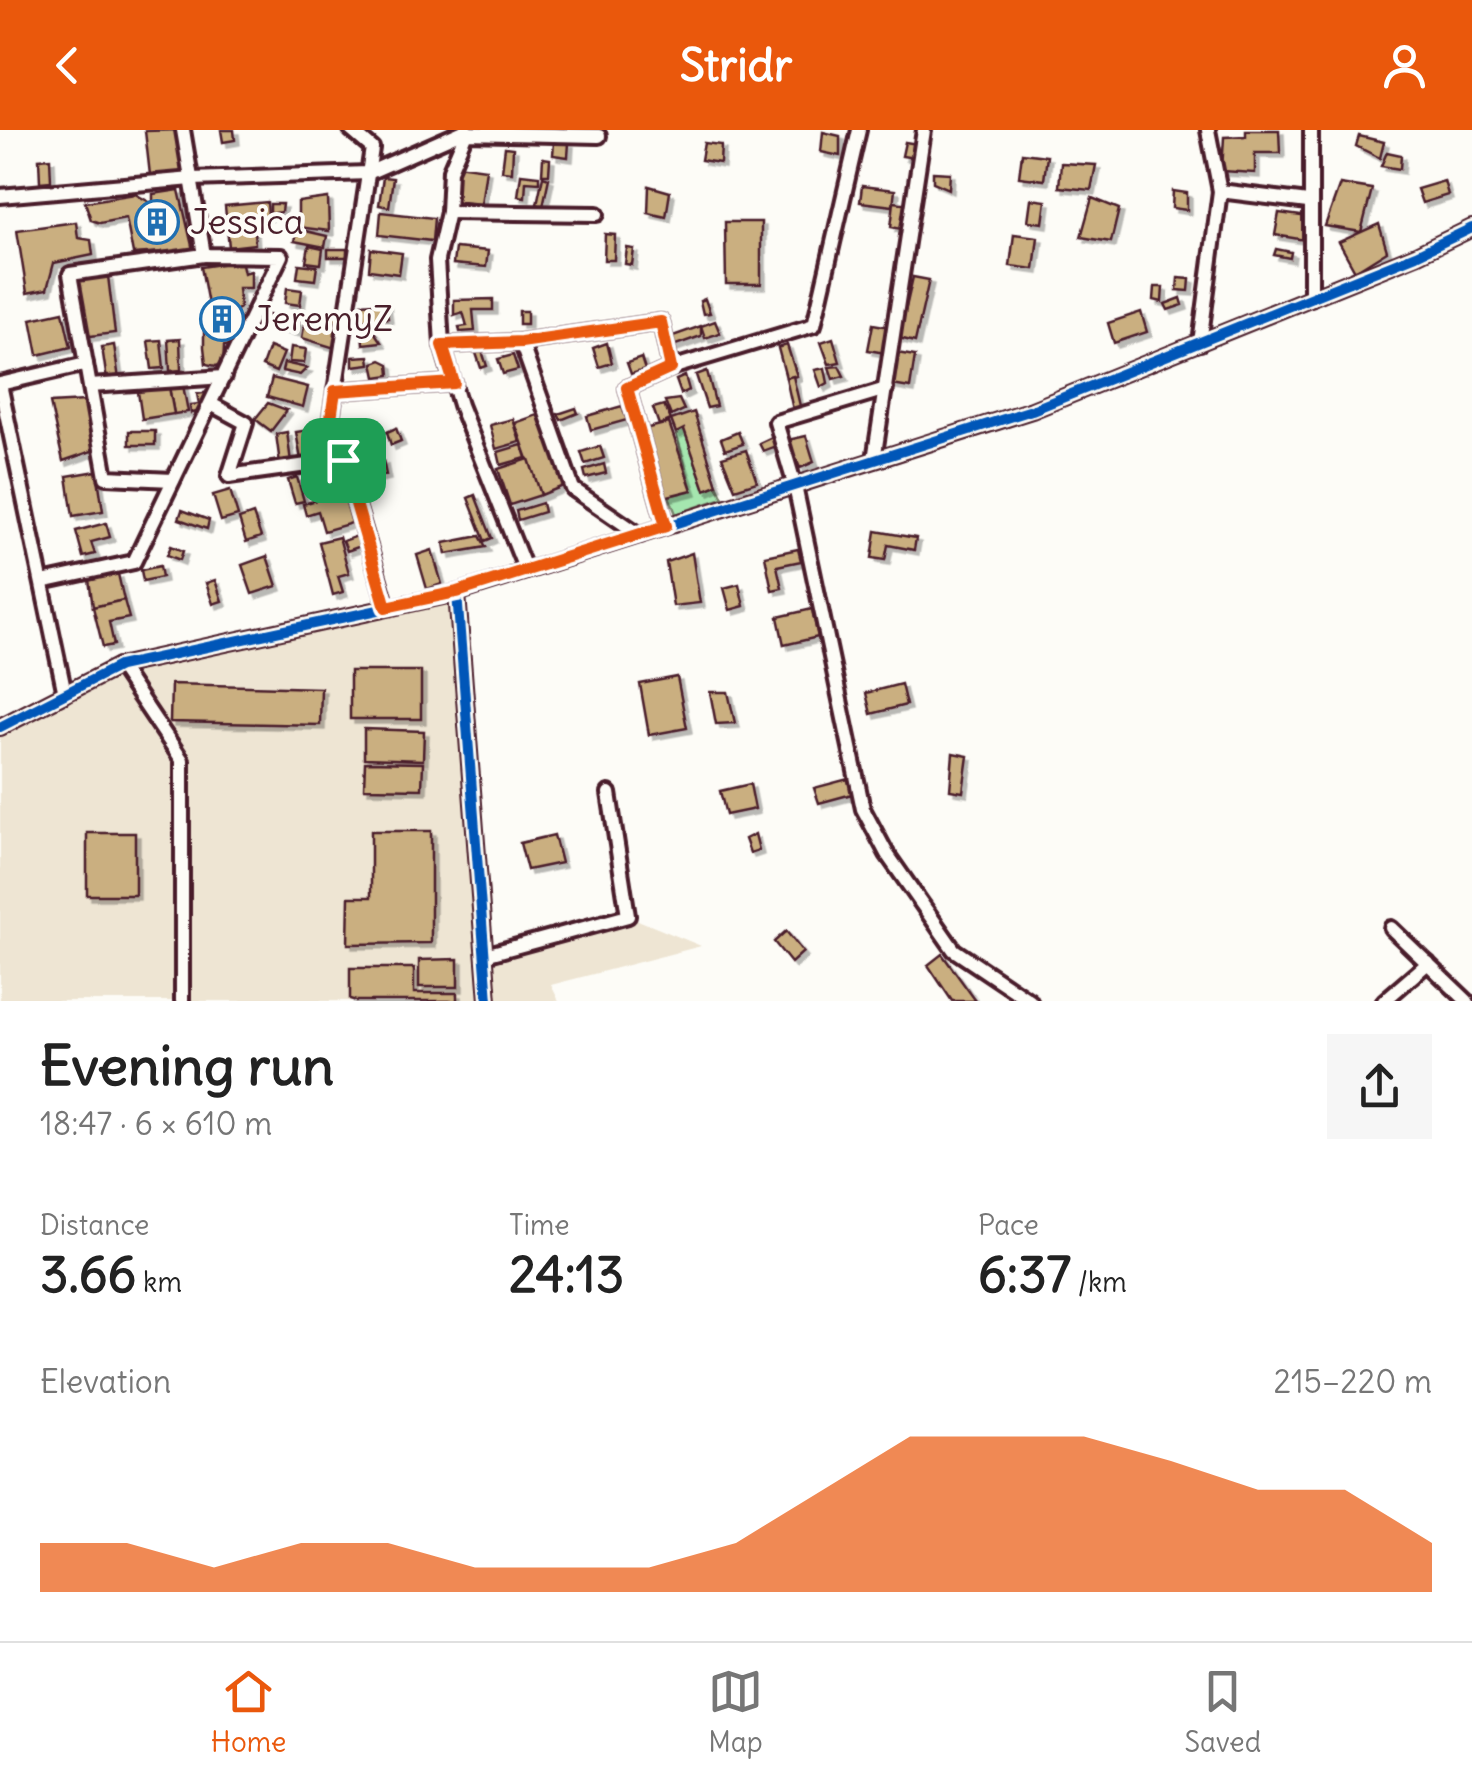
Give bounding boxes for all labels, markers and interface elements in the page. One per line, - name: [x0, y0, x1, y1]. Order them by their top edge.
- text: Stridr: [680, 37, 792, 93]
- icon: back: [40, 38, 95, 93]
- icon: person: [1377, 38, 1432, 93]
- building icon: Jessica: [134, 199, 180, 245]
- place label: Jessica: [190, 199, 304, 243]
- building icon: JeremyZ: [199, 296, 245, 342]
- place label: JeremyZ: [254, 296, 393, 340]
- pin: [301, 418, 386, 503]
- icon: arrive: [316, 433, 371, 488]
- text: Evening run: [40, 1031, 334, 1100]
- button: share: [1327, 1034, 1432, 1139]
- text: 18:47 · 6 × 610 m: [40, 1103, 272, 1144]
- text: Distance: [40, 1207, 149, 1243]
- text: Time: [509, 1207, 570, 1243]
- text: Pace: [978, 1207, 1039, 1243]
- text: 3.66: [40, 1243, 136, 1306]
- text: 24:13: [509, 1243, 624, 1306]
- text: 6:37: [978, 1243, 1071, 1306]
- text: km: [136, 1264, 182, 1300]
- text: /km: [1071, 1264, 1127, 1300]
- text: Elevation: [40, 1361, 171, 1402]
- text: 215–220 m: [1273, 1361, 1432, 1402]
- tab: Home: [211, 1664, 286, 1760]
- tab: Map: [708, 1664, 763, 1760]
- tab: Saved: [1184, 1664, 1261, 1760]

